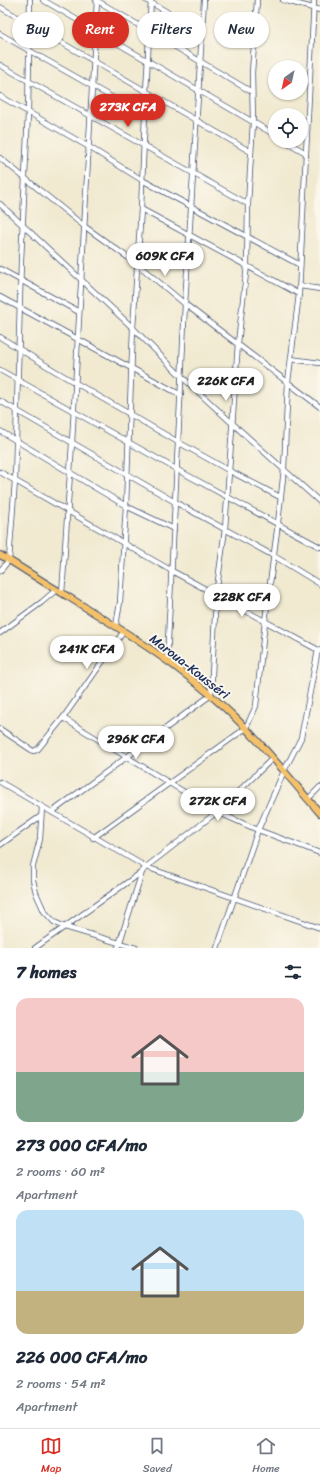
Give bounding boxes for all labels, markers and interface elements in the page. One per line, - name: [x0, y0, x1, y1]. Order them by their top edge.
- chip: Buy: [12, 12, 64, 48]
- chip: Rent: [72, 12, 129, 48]
- chip: Filters: [137, 12, 206, 48]
- chip: New: [214, 12, 269, 48]
- north arrow: [268, 60, 308, 100]
- map controls: [268, 60, 308, 148]
- pin: 273K CFA: [87, 94, 169, 128]
- text: 273K CFA: [99, 95, 157, 118]
- button: locate: [268, 108, 308, 148]
- pin: 609K CFA: [124, 243, 206, 277]
- text: 609K CFA: [136, 244, 194, 267]
- pin: 226K CFA: [185, 368, 267, 402]
- text: 226K CFA: [197, 369, 255, 392]
- pin: 228K CFA: [201, 584, 283, 618]
- text: 228K CFA: [213, 585, 271, 608]
- street label: Maroua-Kousséri: [144, 628, 235, 706]
- pin: 241K CFA: [46, 636, 128, 670]
- text: 241K CFA: [59, 637, 115, 660]
- pin: 296K CFA: [95, 726, 177, 760]
- text: 296K CFA: [107, 727, 165, 750]
- pin: 272K CFA: [177, 788, 259, 822]
- text: 272K CFA: [189, 789, 247, 812]
- text: 7 homes: [16, 957, 76, 987]
- icon: filters: [282, 961, 304, 983]
- icon: home: [124, 1024, 196, 1096]
- text: 273 000 CFA/mo: [16, 1130, 147, 1160]
- text: 2 rooms · 60 m²: [16, 1160, 105, 1183]
- text: Apartment: [16, 1183, 77, 1206]
- icon: home: [124, 1236, 196, 1308]
- text: 226 000 CFA/mo: [16, 1342, 148, 1372]
- text: 2 rooms · 54 m²: [16, 1372, 106, 1395]
- text: Apartment: [16, 1395, 77, 1418]
- tab: Map: [40, 1435, 62, 1478]
- tab: Saved: [143, 1435, 172, 1478]
- tab: Home: [252, 1435, 280, 1478]

